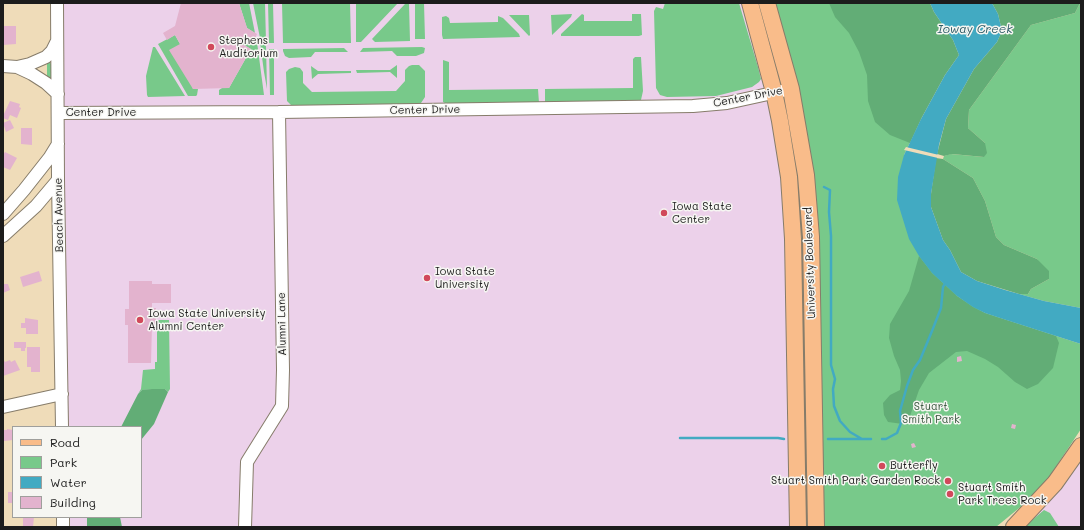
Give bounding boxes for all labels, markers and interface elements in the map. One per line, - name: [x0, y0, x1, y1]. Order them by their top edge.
- water label: Ioway Creek: [937, 22, 1013, 36]
- place label: Stephens Auditorium: [219, 34, 278, 60]
- marker: Stephens Auditorium: [206, 42, 216, 52]
- street label: Center Drive: [712, 84, 784, 110]
- street label: Center Drive: [390, 103, 460, 117]
- street label: Center Drive: [66, 106, 136, 120]
- street label: Beach Avenue: [52, 178, 66, 252]
- place label: Iowa State Center: [672, 200, 732, 226]
- street label: University Boulevard: [801, 207, 819, 319]
- marker: Iowa State Center: [659, 208, 669, 218]
- place label: Iowa State University: [435, 265, 495, 291]
- marker: Iowa State University: [422, 273, 432, 283]
- street label: Alumni Lane: [275, 292, 289, 356]
- place label: Iowa State University Alumni Center: [148, 307, 266, 333]
- marker: Iowa State University Alumni Center: [135, 315, 145, 325]
- park label: Stuart Smith Park: [902, 400, 960, 426]
- legend: [12, 426, 142, 518]
- text: Road: [50, 434, 80, 450]
- text: Park: [50, 454, 77, 470]
- place label: Butterfly: [890, 459, 938, 473]
- marker: Butterfly: [877, 461, 887, 471]
- text: Water: [50, 474, 87, 490]
- place label: Stuart Smith Park Garden Rock: [771, 474, 940, 488]
- marker: Stuart Smith Park Garden Rock: [943, 476, 953, 486]
- place label: Stuart Smith Park Trees Rock: [958, 481, 1046, 507]
- marker: Stuart Smith Park Trees Rock: [945, 489, 955, 499]
- text: Building: [50, 494, 96, 510]

